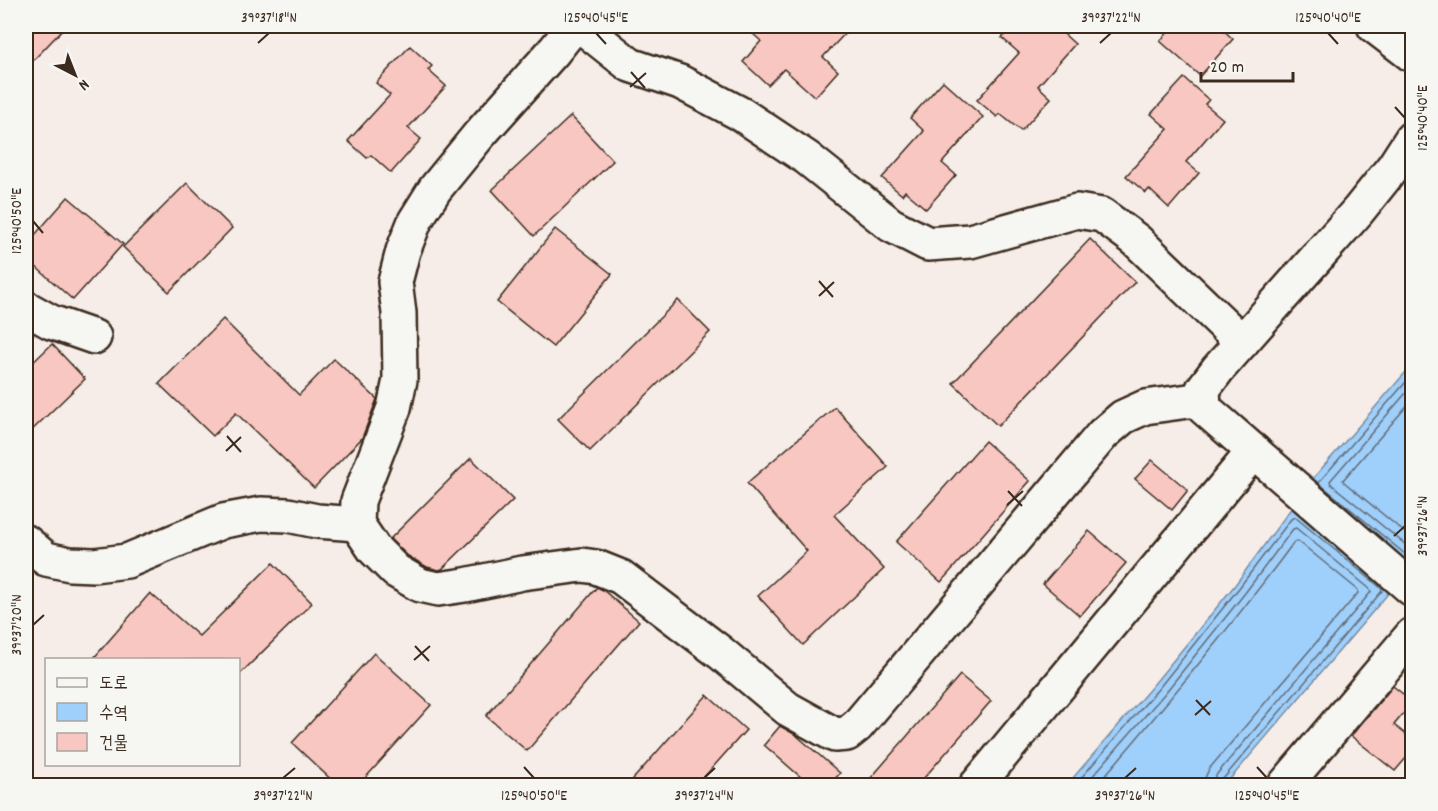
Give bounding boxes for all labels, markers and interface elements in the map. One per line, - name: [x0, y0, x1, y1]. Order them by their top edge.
- text: 39°37'18"N: [241, 8, 297, 30]
- text: 125°40'45"E: [564, 8, 628, 30]
- text: 39°37'22"N: [1081, 8, 1141, 30]
- text: 125°40'40"E: [1295, 8, 1361, 30]
- north arrow: [45, 45, 105, 105]
- scale bar: [1201, 45, 1292, 83]
- text: 20 m: [1210, 56, 1244, 81]
- text: N: [73, 73, 94, 96]
- text: 125°40'40"E: [1413, 85, 1435, 151]
- text: 125°40'50"E: [7, 188, 29, 254]
- text: 39°37'26"N: [1413, 496, 1435, 556]
- text: 39°37'20"N: [7, 594, 29, 656]
- legend: [45, 658, 240, 766]
- text: 도로: [99, 672, 128, 697]
- text: 수역: [99, 702, 128, 727]
- text: 건물: [99, 732, 128, 757]
- text: 39°37'22"N: [253, 786, 313, 808]
- text: 125°40'50"E: [501, 786, 567, 808]
- text: 39°37'24"N: [674, 786, 734, 808]
- text: 39°37'26"N: [1095, 786, 1155, 808]
- text: 125°40'45"E: [1235, 786, 1299, 808]

